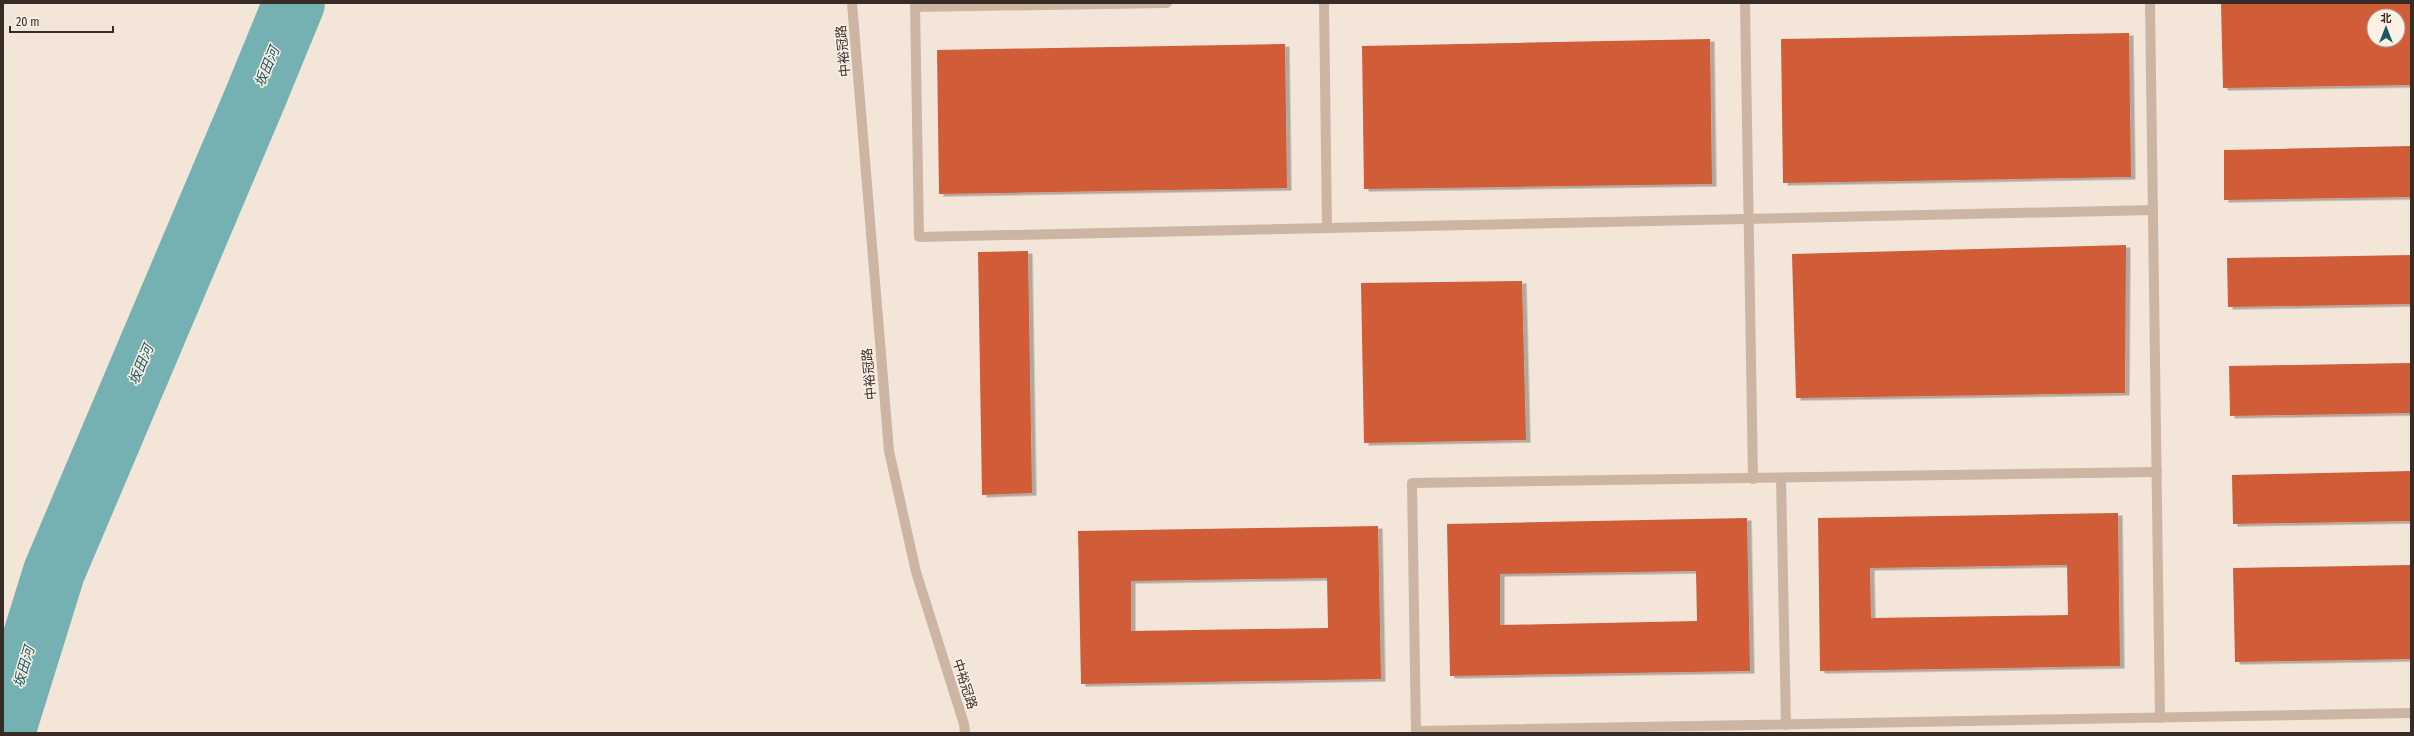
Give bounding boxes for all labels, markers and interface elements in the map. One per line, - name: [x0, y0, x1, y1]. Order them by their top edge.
- scale bar: [10, 8, 113, 34]
- north arrow: [2366, 8, 2406, 48]
- text: 北: [2381, 12, 2392, 25]
- text: 20 m: [16, 15, 40, 29]
- street label: 中裕冠路: [833, 24, 853, 78]
- water label: 坂田河: [251, 42, 284, 90]
- water label: 坂田河: [125, 340, 158, 388]
- street label: 中裕冠路: [859, 347, 879, 401]
- water label: 坂田河: [10, 642, 39, 690]
- street label: 中裕冠路: [950, 657, 980, 711]

